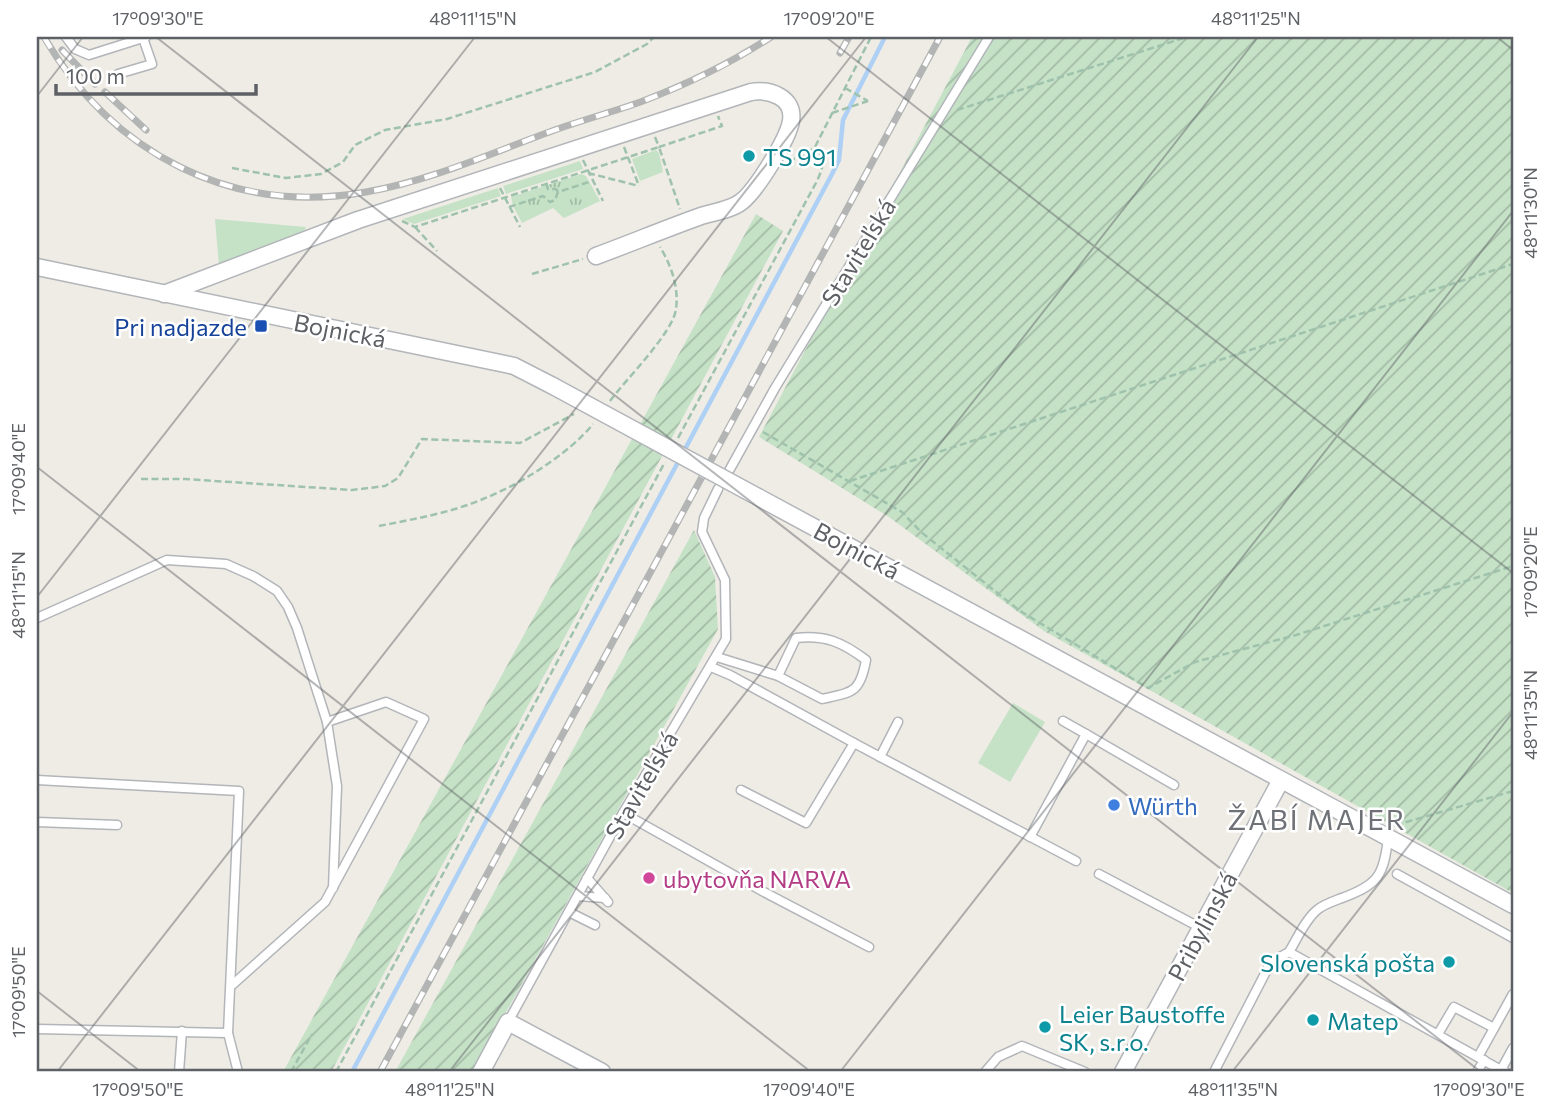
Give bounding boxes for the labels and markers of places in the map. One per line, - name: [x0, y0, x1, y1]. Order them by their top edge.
- place label: TS 991: [763, 142, 836, 171]
- marker: TS 991: [741, 148, 757, 164]
- place label: Pri nadjazde: [114, 312, 247, 341]
- marker: Pri nadjazde: [253, 318, 269, 334]
- place label: Würth: [1128, 791, 1198, 820]
- marker: Würth: [1106, 797, 1122, 813]
- place label: ubytovňa NARVA: [663, 864, 851, 893]
- marker: ubytovňa NARVA: [641, 870, 657, 886]
- place label: Slovenská pošta: [1260, 948, 1435, 977]
- marker: Slovenská pošta: [1441, 954, 1457, 970]
- place label: Leier Baustoffe SK, s.r.o.: [1059, 999, 1225, 1056]
- place label: Matep: [1327, 1006, 1399, 1035]
- marker: Matep: [1305, 1012, 1321, 1028]
- marker: Leier Baustoffe SK, s.r.o.: [1037, 1019, 1053, 1035]

